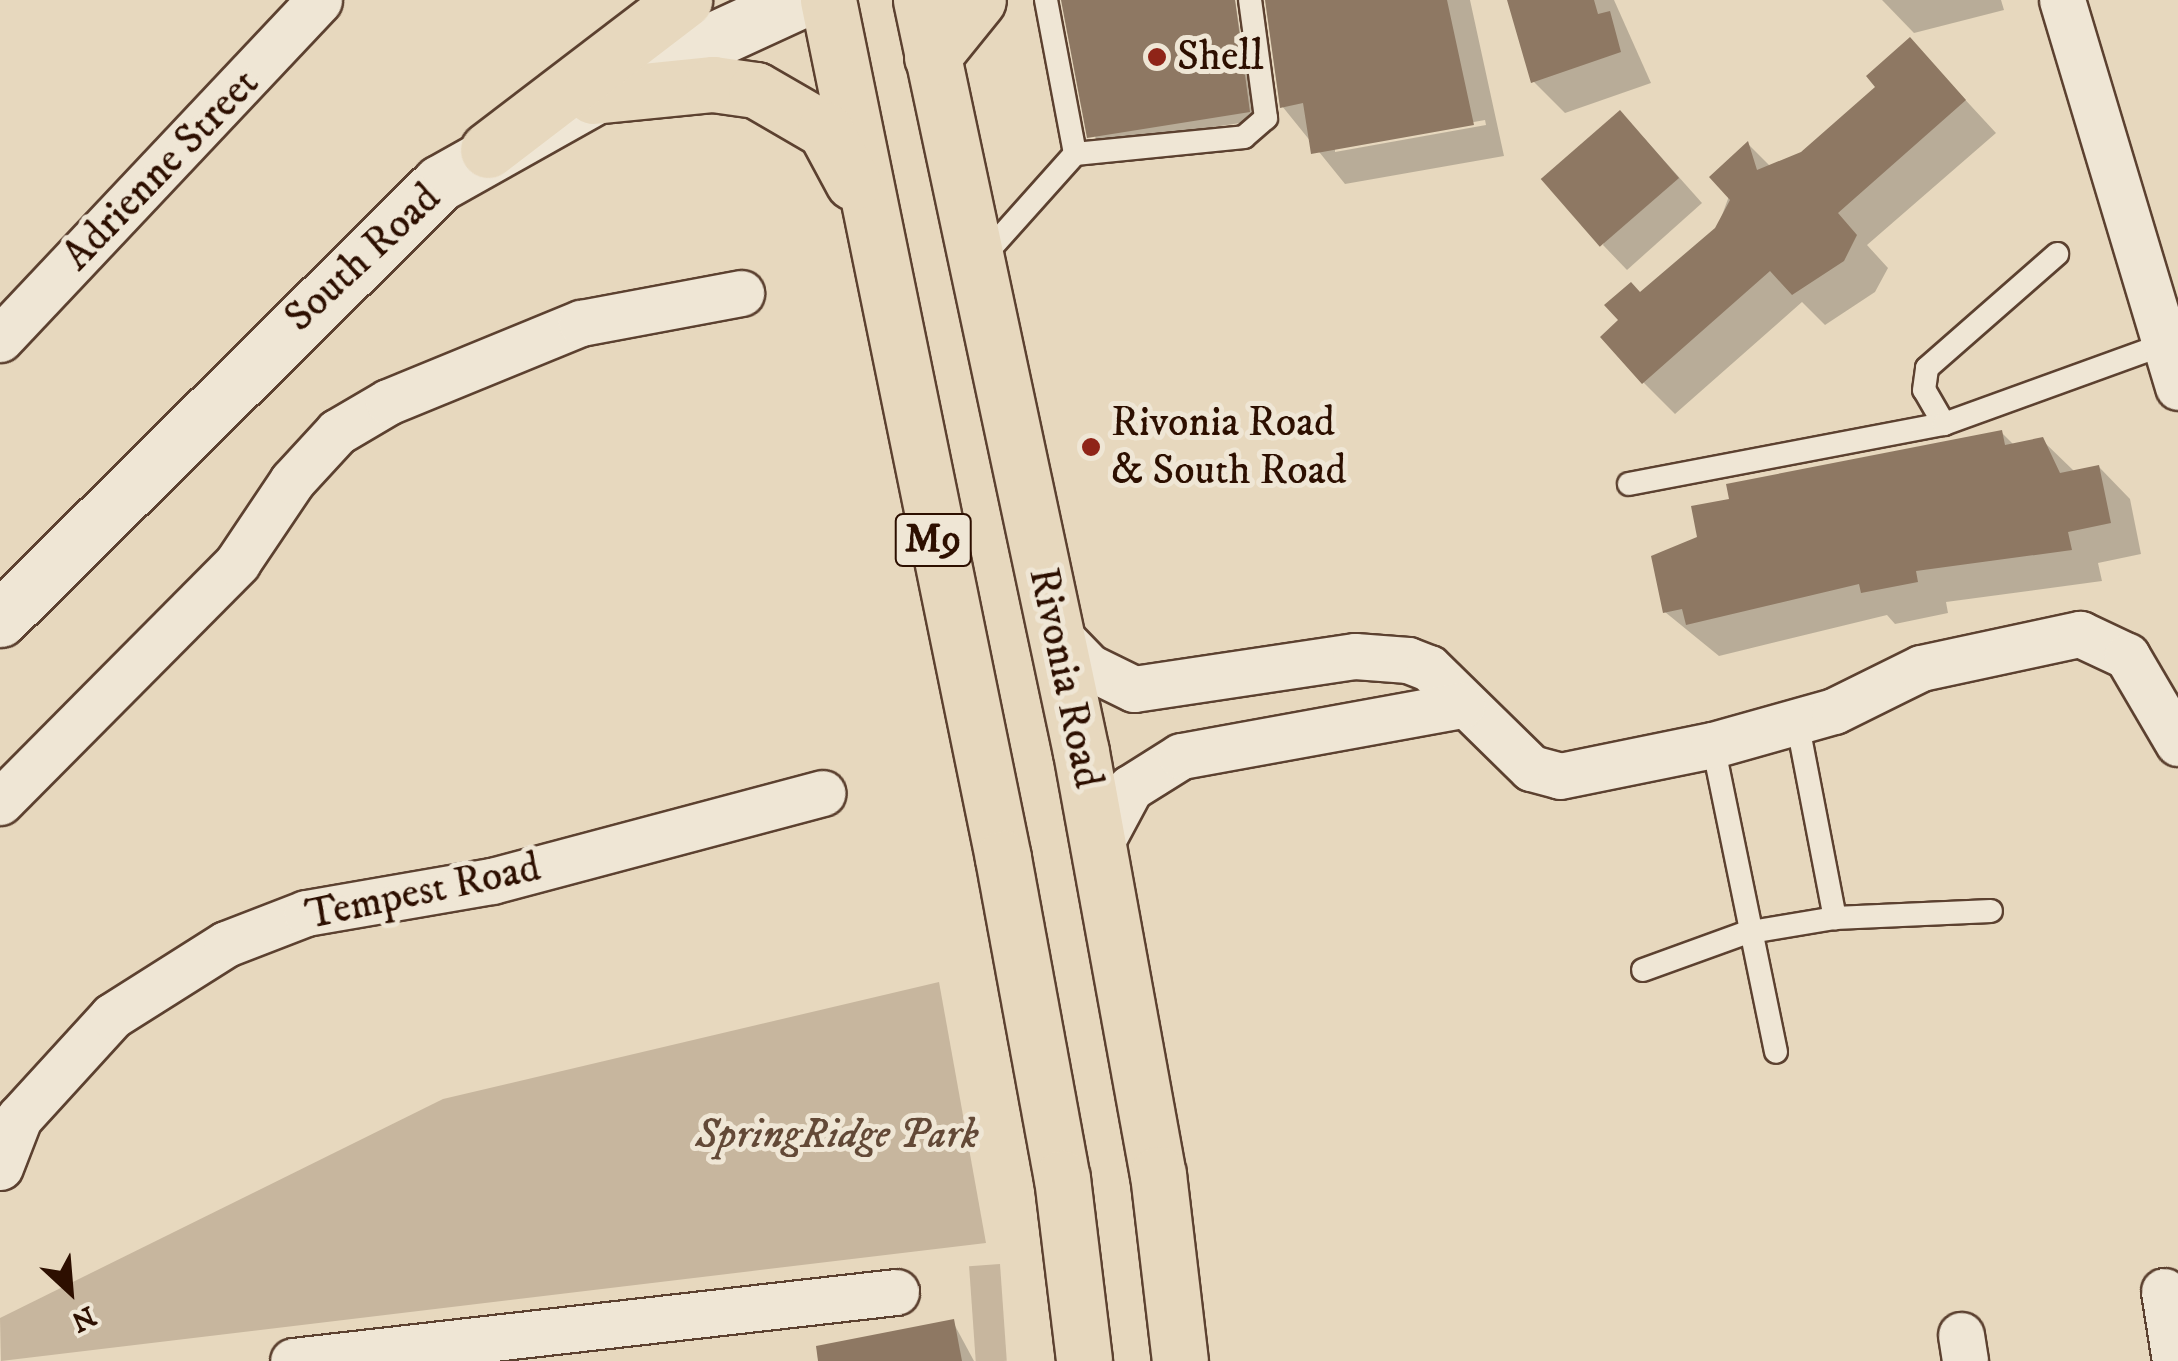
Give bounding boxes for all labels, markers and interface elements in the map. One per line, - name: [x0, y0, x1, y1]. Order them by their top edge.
- place label: Shell: [1177, 32, 1264, 82]
- marker: Shell: [1146, 46, 1168, 68]
- street label: Adrienne Street: [52, 59, 270, 281]
- street label: South Road: [275, 173, 451, 343]
- place label: Rivonia Road & South Road: [1111, 398, 1347, 496]
- marker: Rivonia Road & South Road: [1080, 436, 1102, 458]
- road number: M9: [893, 505, 973, 575]
- street label: Rivonia Road: [1017, 563, 1113, 793]
- street label: Tempest Road: [301, 843, 545, 941]
- park label: SpringRidge Park: [695, 1110, 979, 1160]
- north arrow: [20, 1241, 120, 1341]
- text: N: [65, 1298, 101, 1339]

